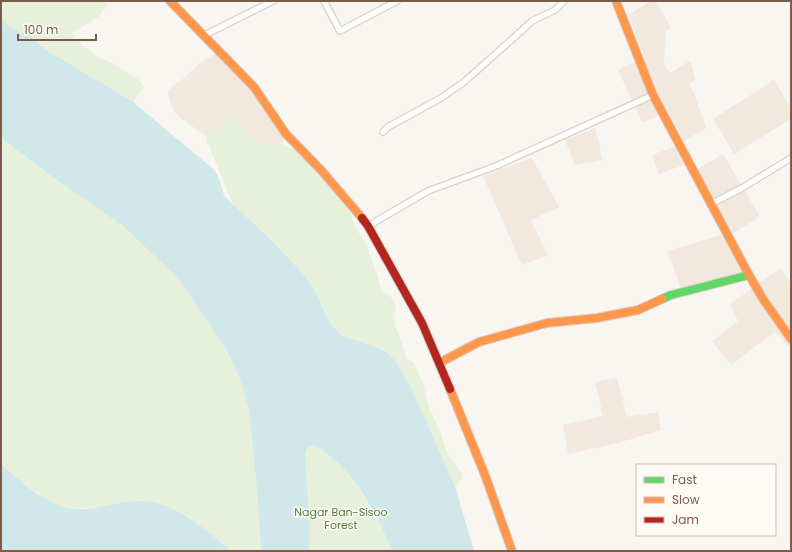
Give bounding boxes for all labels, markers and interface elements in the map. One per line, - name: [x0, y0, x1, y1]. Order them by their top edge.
- scale bar: [18, 16, 96, 42]
- text: 100 m: [24, 21, 58, 38]
- legend: [636, 464, 776, 536]
- text: Fast: [672, 471, 697, 488]
- text: Slow: [672, 491, 700, 508]
- park label: Nagar Ban-Sisoo Forest: [294, 504, 388, 533]
- text: Jam: [672, 511, 699, 528]

